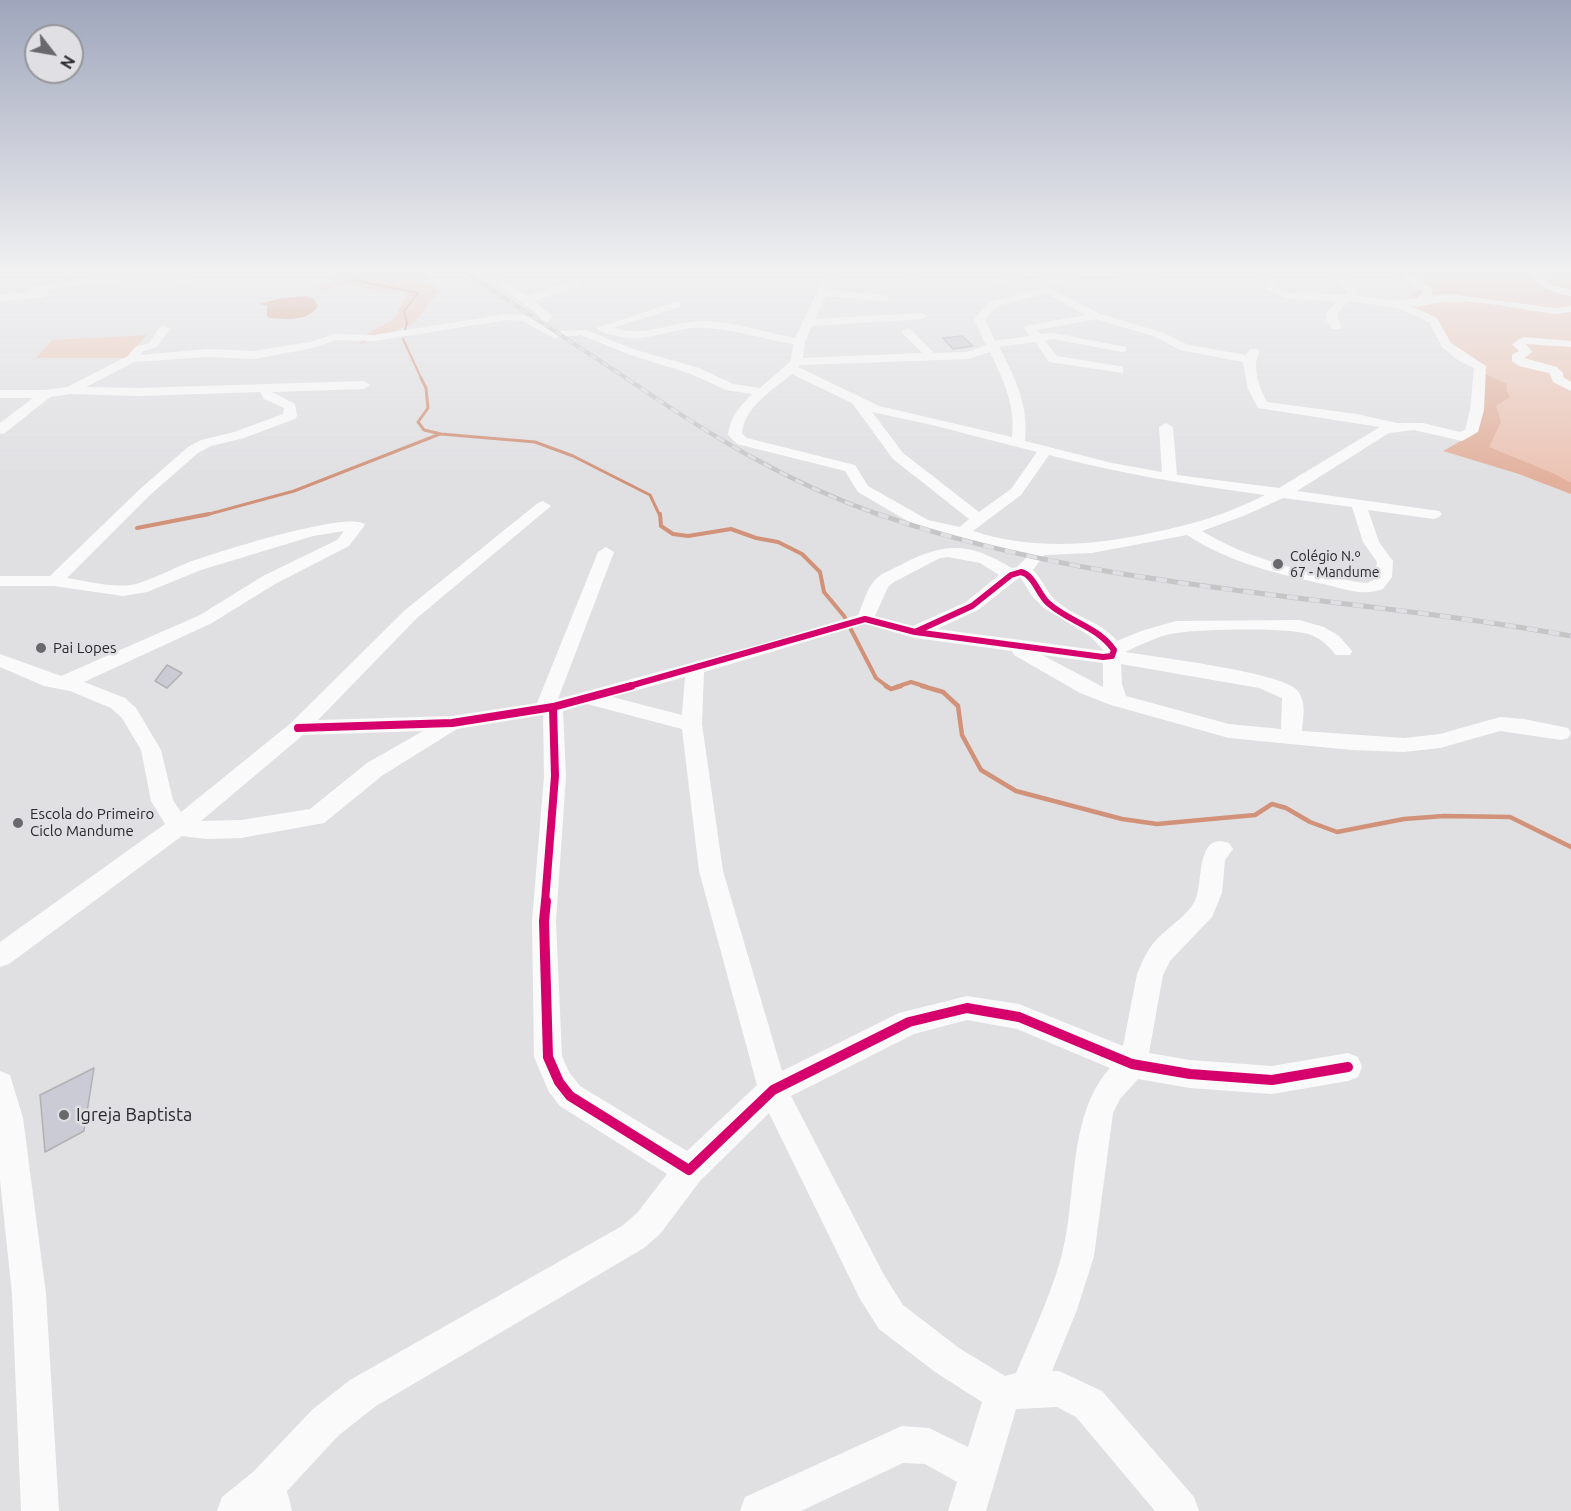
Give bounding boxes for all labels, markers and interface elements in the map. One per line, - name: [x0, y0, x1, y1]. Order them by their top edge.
- north arrow: [24, 24, 84, 84]
- text: N: [57, 52, 79, 72]
- place label: Colégio N.º 67 - Mandume: [1290, 548, 1380, 580]
- marker: Colégio N.º 67 - Mandume: [1271, 557, 1285, 571]
- place label: Pai Lopes: [53, 639, 117, 657]
- marker: Pai Lopes: [34, 641, 48, 655]
- place label: Escola do Primeiro Ciclo Mandume: [30, 805, 154, 840]
- marker: Escola do Primeiro Ciclo Mandume: [11, 816, 25, 830]
- place label: Igreja Baptista: [76, 1104, 192, 1126]
- marker: Igreja Baptista: [57, 1108, 71, 1122]

